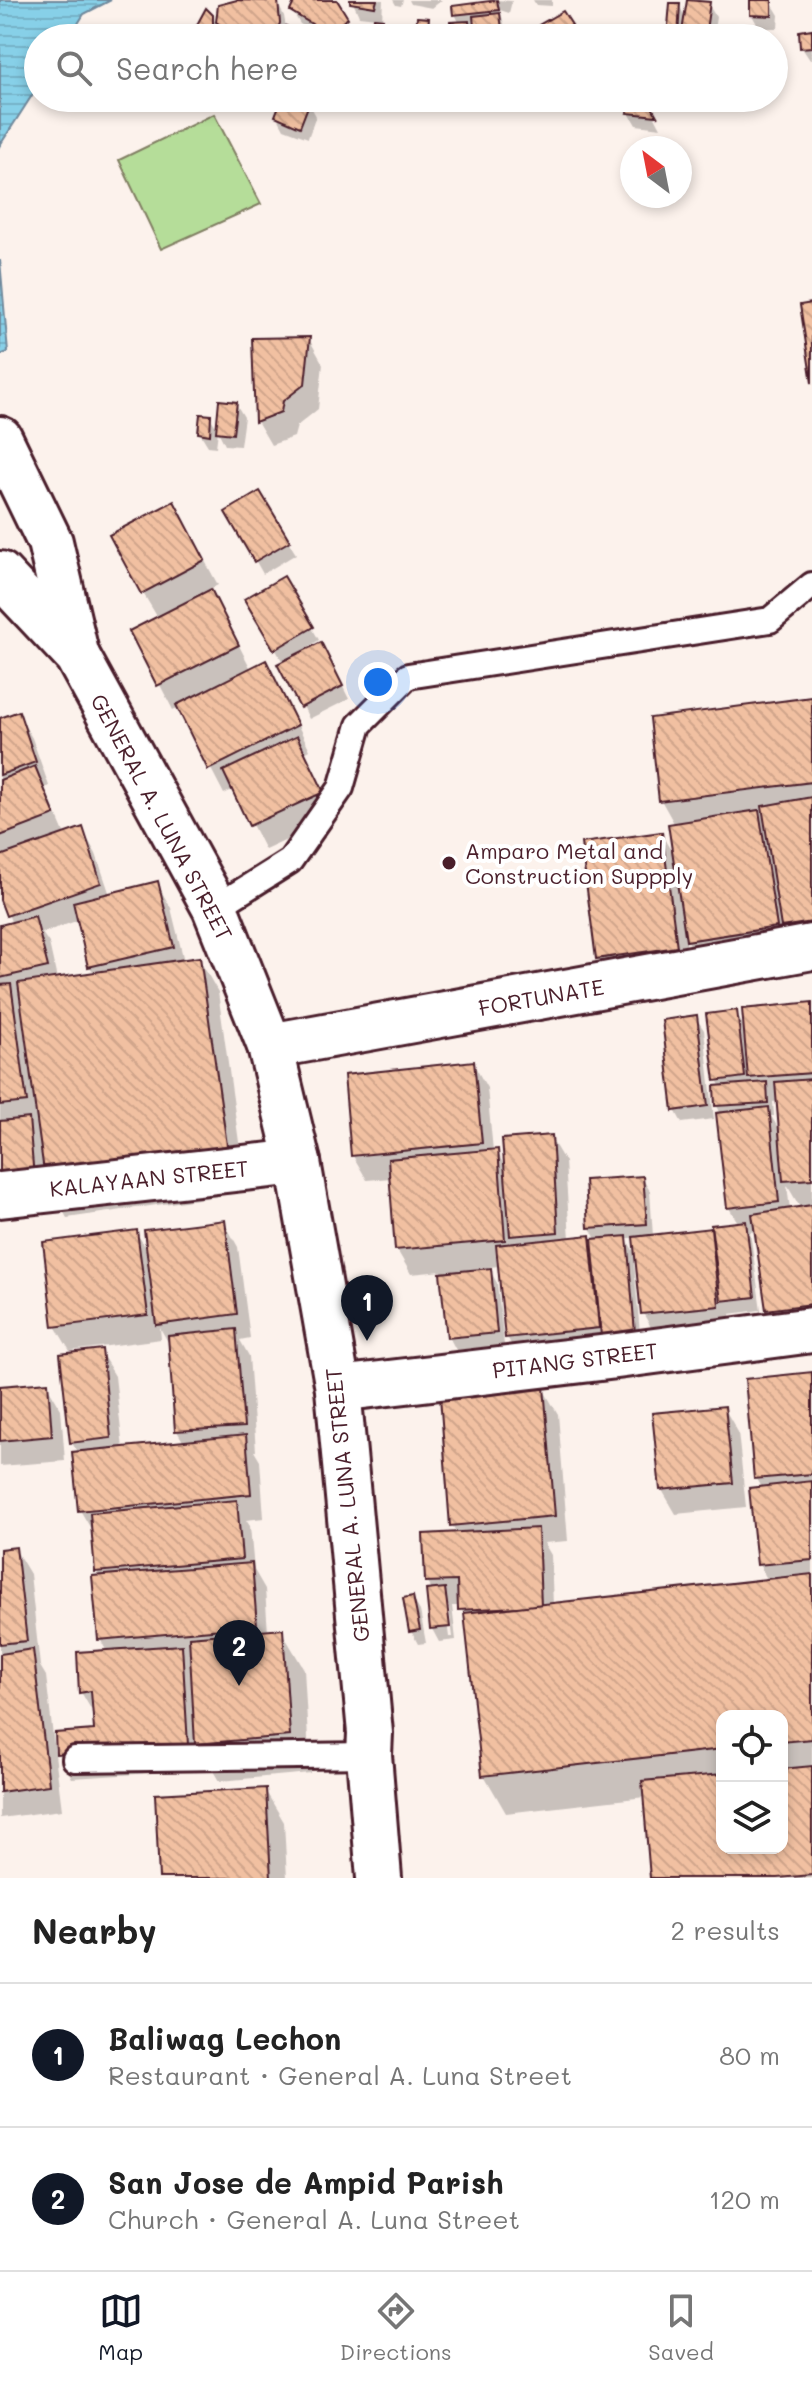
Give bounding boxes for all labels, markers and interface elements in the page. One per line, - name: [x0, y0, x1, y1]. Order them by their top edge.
- search box: [24, 24, 788, 112]
- icon: search: [52, 46, 96, 90]
- text: Search here: [116, 48, 299, 88]
- north arrow: [620, 136, 692, 208]
- your location: [358, 662, 398, 702]
- street label: GENERAL A. LUNA STREET: [85, 689, 239, 945]
- place label: Amparo Metal and Construction Suppply: [465, 836, 693, 890]
- marker: Amparo Metal and Construction Suppply: [440, 854, 458, 872]
- street label: FORTUNATE: [476, 972, 606, 1022]
- street label: KALAYAAN STREET: [48, 1153, 250, 1203]
- pin: 1: [341, 1275, 393, 1341]
- street label: PITANG STREET: [491, 1335, 659, 1385]
- street label: GENERAL A. LUNA STREET: [318, 1367, 376, 1643]
- pin: 2: [213, 1620, 265, 1686]
- map controls: [716, 1710, 788, 1854]
- button: locate: [716, 1710, 788, 1782]
- button: layers: [716, 1782, 788, 1854]
- text: Nearby: [32, 1908, 157, 1953]
- text: 2 results: [671, 1913, 780, 1947]
- text: Baliwag Lechon: [108, 2018, 341, 2058]
- text: 1: [52, 2038, 64, 2072]
- text: 80 m: [719, 2038, 780, 2072]
- text: Restaurant · General A. Luna Street: [108, 2058, 572, 2092]
- text: San Jose de Ampid Parish: [108, 2162, 503, 2202]
- text: 2: [51, 2182, 65, 2216]
- text: 120 m: [709, 2182, 780, 2216]
- text: Church · General A. Luna Street: [108, 2202, 520, 2236]
- tab: Map: [98, 2289, 143, 2366]
- tab: Directions: [340, 2289, 452, 2366]
- tab: Saved: [648, 2289, 714, 2366]

